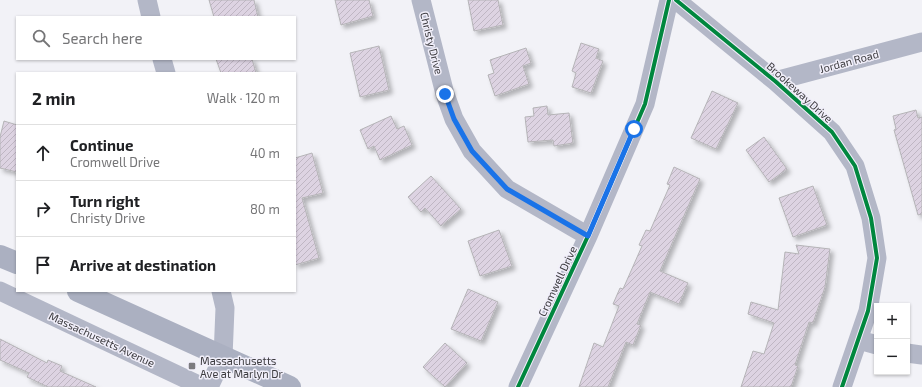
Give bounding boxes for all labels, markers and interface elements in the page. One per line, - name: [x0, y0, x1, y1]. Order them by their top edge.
- street label: Christy Drive: [418, 11, 446, 76]
- search box: [16, 16, 296, 60]
- icon: search: [30, 27, 52, 49]
- text: Search here: [62, 29, 143, 47]
- street label: Jordan Road: [818, 47, 880, 75]
- street label: Brookeway Drive: [764, 59, 836, 125]
- route end: [436, 85, 454, 103]
- text: 2 min: [32, 88, 75, 108]
- text: Walk · 120 m: [207, 90, 280, 106]
- route start: [625, 120, 643, 138]
- text: Continue: [70, 136, 133, 154]
- icon: ahead: [32, 142, 54, 164]
- text: 40 m: [250, 145, 280, 161]
- text: Cromwell Drive: [70, 154, 160, 170]
- text: Turn right: [70, 192, 140, 210]
- icon: right: [32, 198, 54, 220]
- text: 80 m: [250, 201, 280, 217]
- text: Christy Drive: [70, 210, 145, 226]
- street label: Cromwell Drive: [535, 244, 579, 318]
- icon: arrive: [32, 254, 54, 276]
- text: Arrive at destination: [70, 256, 216, 274]
- map controls: [874, 303, 910, 375]
- button: +: [874, 303, 910, 339]
- street label: Massachusetts Avenue: [47, 309, 157, 369]
- button: −: [874, 339, 910, 375]
- place label: Massachusetts Ave at Marlyn Dr: [200, 354, 284, 380]
- marker: Massachusetts Ave at Marlyn Dr: [187, 361, 197, 371]

